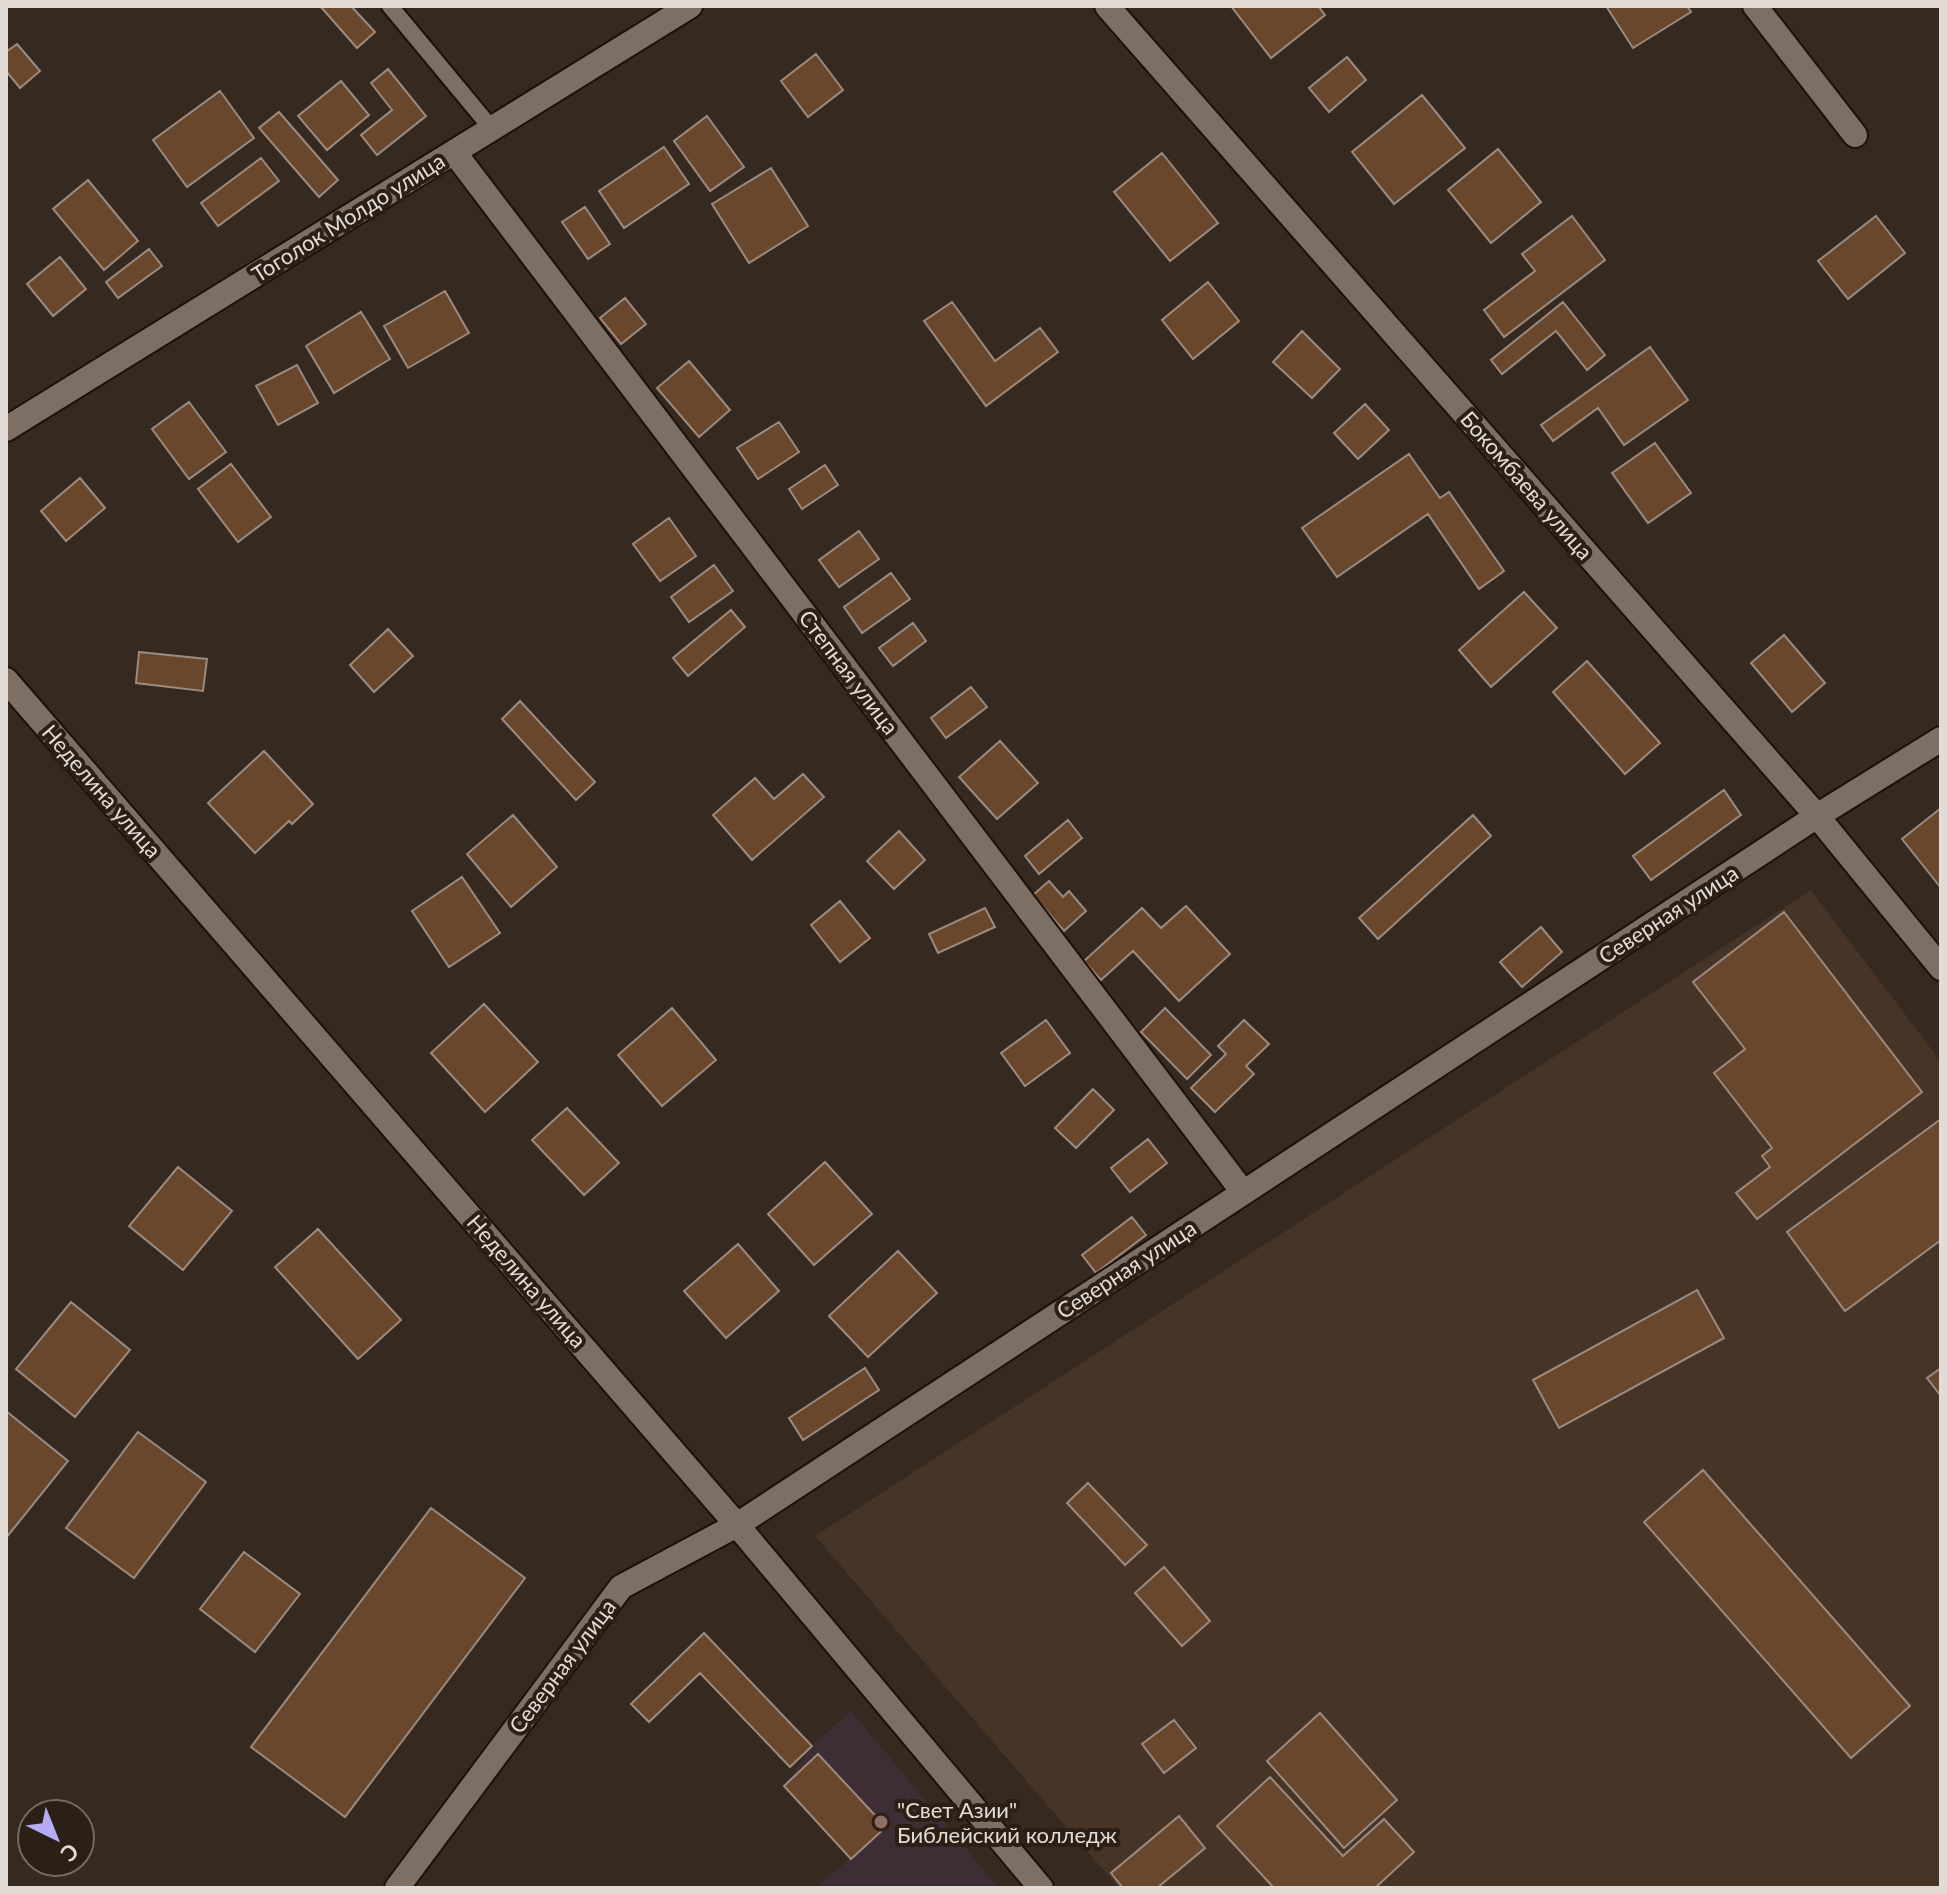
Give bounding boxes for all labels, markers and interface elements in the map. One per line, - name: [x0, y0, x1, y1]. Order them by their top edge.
- street label: Тоголок Молдо улица: [246, 147, 450, 287]
- street label: Бокомбаева улица: [1455, 405, 1599, 565]
- street label: Степная улица: [793, 604, 905, 740]
- street label: Неделина улица: [37, 719, 167, 863]
- street label: Северная улица: [1593, 859, 1743, 969]
- street label: Неделина улица: [462, 1209, 592, 1353]
- street label: Северная улица: [1051, 1214, 1201, 1324]
- street label: Северная улица: [503, 1594, 621, 1738]
- place label: "Свет Азии" Библейский колледж: [897, 1796, 1118, 1848]
- north arrow: [16, 1798, 96, 1878]
- marker: "Свет Азии" Библейский колледж: [872, 1813, 890, 1831]
- text: С: [55, 1838, 85, 1868]

